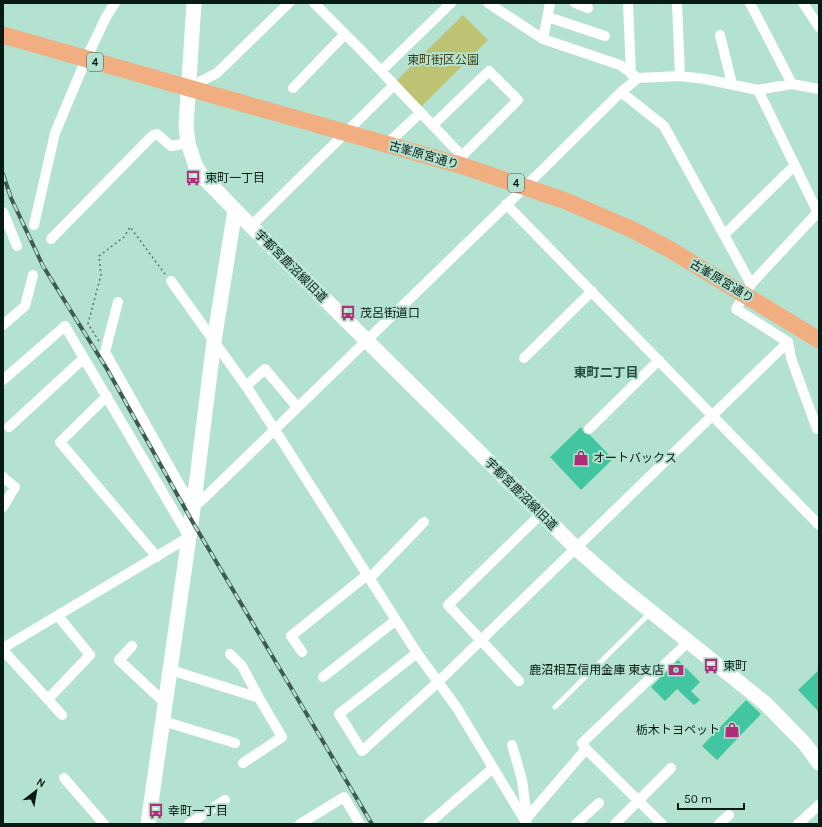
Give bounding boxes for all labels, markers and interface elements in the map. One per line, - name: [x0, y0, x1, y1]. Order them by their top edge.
- road number: 4: [87, 53, 103, 71]
- park label: 東町街区公園: [407, 53, 479, 67]
- street label: 古峯原宮通り: [387, 138, 461, 172]
- bus stop icon: 東町一丁目: [184, 169, 202, 187]
- place label: 東町一丁目: [205, 171, 265, 185]
- road number: 4: [508, 174, 524, 192]
- street label: 宇都宮鹿沼線旧道: [252, 227, 330, 305]
- street label: 古峯原宮通り: [688, 256, 756, 306]
- bus stop icon: 茂呂街道口: [339, 304, 357, 322]
- place label: 茂呂街道口: [360, 306, 420, 320]
- district label: 東町二丁目: [573, 365, 639, 380]
- shop icon: オートバックス: [572, 449, 590, 467]
- place label: オートバックス: [593, 451, 677, 465]
- street label: 宇都宮鹿沼線旧道: [482, 455, 560, 533]
- bus stop icon: 東町: [702, 657, 720, 675]
- place label: 東町: [723, 659, 747, 673]
- bank icon: 鹿沼相互信用金庫 東支店: [667, 661, 685, 679]
- place label: 鹿沼相互信用金庫 東支店: [529, 663, 664, 677]
- shop icon: 栃木トヨペット: [723, 721, 741, 739]
- place label: 栃木トヨペット: [636, 723, 720, 737]
- north arrow: [16, 771, 56, 811]
- text: N: [34, 775, 48, 790]
- scale bar: [678, 785, 744, 811]
- text: 50 m: [684, 792, 712, 806]
- bus stop icon: 幸町一丁目: [147, 802, 165, 820]
- place label: 幸町一丁目: [168, 804, 228, 818]

